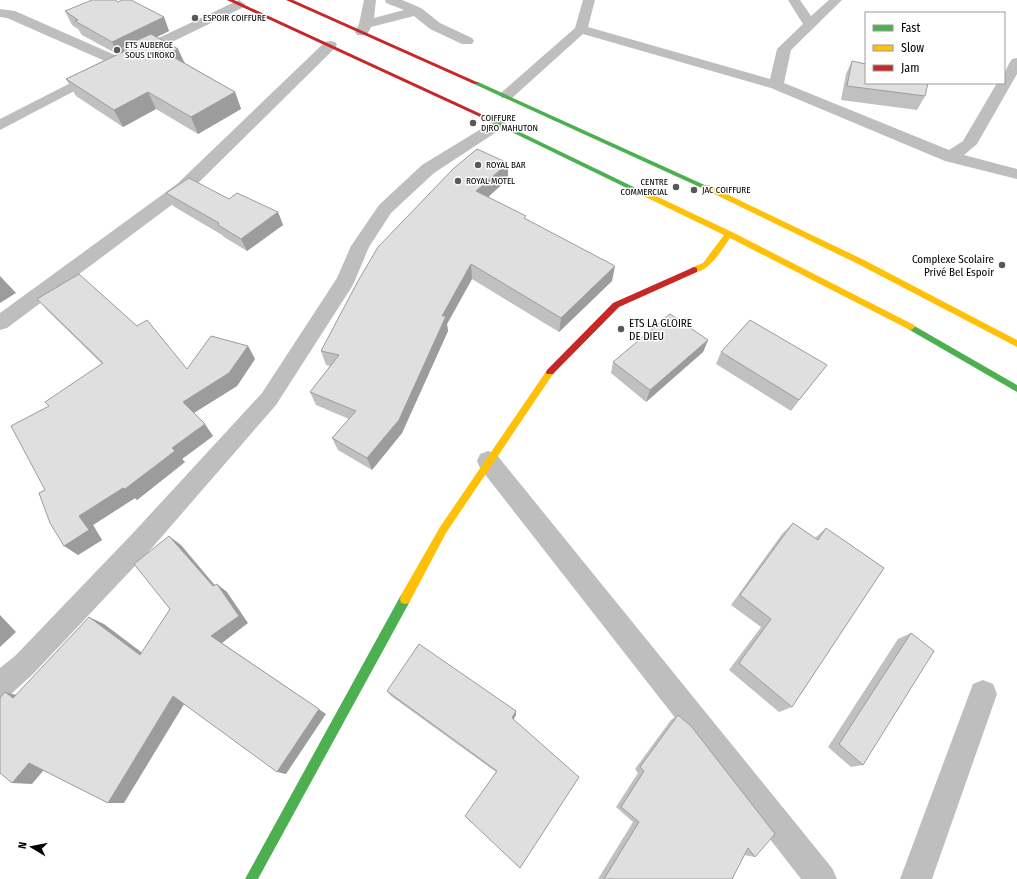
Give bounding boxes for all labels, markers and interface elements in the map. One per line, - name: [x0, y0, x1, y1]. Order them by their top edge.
- legend: [865, 12, 1005, 84]
- marker: ESPOIR COIFFURE: [190, 13, 200, 23]
- place label: ESPOIR COIFFURE: [203, 13, 266, 23]
- text: Fast: [901, 21, 920, 35]
- place label: ETS AUBERGE SOUS L'IROKO: [125, 40, 175, 60]
- text: Slow: [901, 41, 924, 55]
- marker: ETS AUBERGE SOUS L'IROKO: [112, 45, 122, 55]
- text: Jam: [901, 61, 919, 75]
- place label: COIFFURE DJRO MAHUTON: [481, 113, 538, 133]
- marker: COIFFURE DJRO MAHUTON: [468, 118, 478, 128]
- marker: ROYAL BAR: [473, 160, 483, 170]
- place label: ROYAL BAR: [486, 160, 526, 170]
- marker: ROYAL MOTEL: [453, 176, 463, 186]
- place label: ROYAL MOTEL: [466, 176, 515, 186]
- place label: CENTRE COMMERCIAL: [621, 177, 668, 197]
- marker: CENTRE COMMERCIAL: [671, 182, 681, 192]
- marker: JAC COIFFURE: [689, 185, 699, 195]
- place label: JAC COIFFURE: [702, 185, 751, 195]
- place label: Complexe Scolaire Privé Bel Espoir: [912, 253, 994, 279]
- marker: Complexe Scolaire Privé Bel Espoir: [997, 260, 1007, 270]
- place label: ETS LA GLOIRE DE DIEU: [629, 317, 692, 343]
- marker: ETS LA GLOIRE DE DIEU: [616, 324, 626, 334]
- north arrow: [12, 827, 52, 867]
- text: N: [16, 841, 30, 850]

